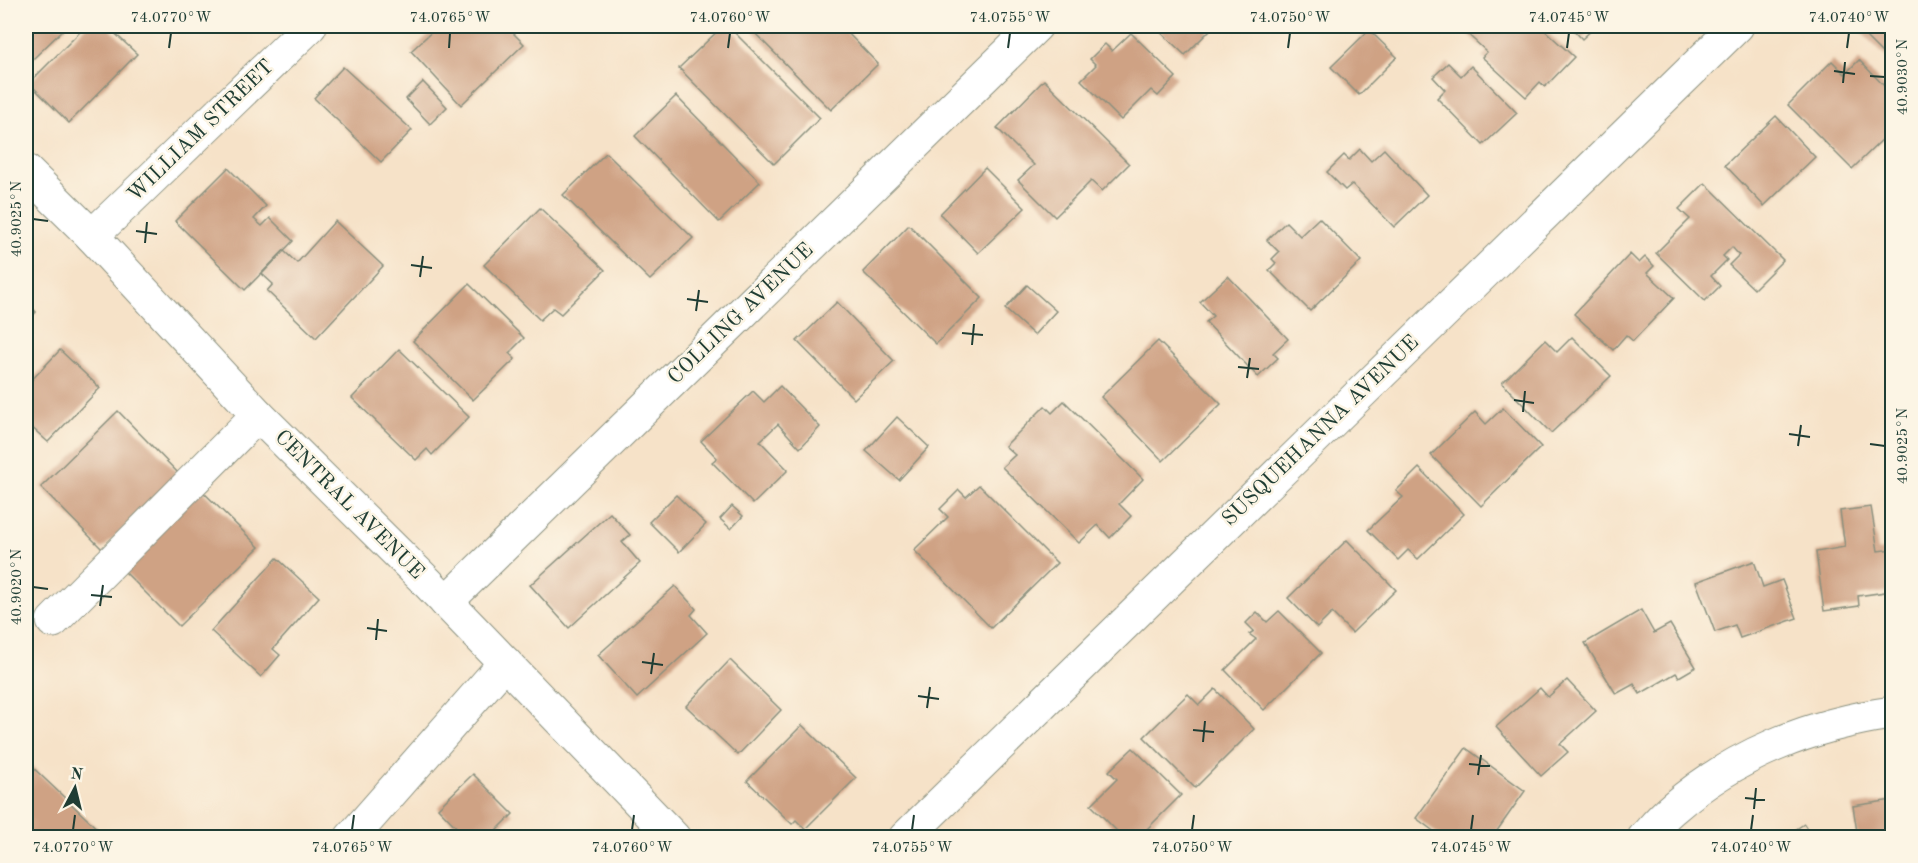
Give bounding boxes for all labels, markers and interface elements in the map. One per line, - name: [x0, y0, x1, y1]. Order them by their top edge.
- text: 74.0770°W: [130, 11, 212, 26]
- text: 74.0765°W: [409, 11, 491, 26]
- text: 74.0760°W: [689, 11, 771, 26]
- text: 74.0755°W: [969, 11, 1051, 26]
- text: 74.0750°W: [1249, 11, 1331, 26]
- text: 74.0745°W: [1528, 11, 1610, 26]
- text: 74.0740°W: [1808, 11, 1890, 26]
- text: 40.9030°N: [1896, 38, 1911, 115]
- street label: WILLIAM STREET: [124, 56, 278, 206]
- text: 40.9025°N: [10, 180, 25, 257]
- street label: COLLING AVENUE: [664, 240, 818, 388]
- street label: SUSQUEHANNA AVENUE: [1219, 332, 1423, 530]
- text: 40.9025°N: [1896, 407, 1911, 484]
- street label: CENTRAL AVENUE: [270, 426, 428, 584]
- text: 40.9020°N: [10, 548, 25, 625]
- north arrow: [45, 758, 105, 818]
- text: N: [70, 766, 84, 784]
- text: 74.0770°W: [32, 841, 114, 856]
- text: 74.0765°W: [311, 841, 393, 856]
- text: 74.0760°W: [591, 841, 673, 856]
- text: 74.0755°W: [871, 841, 953, 856]
- text: 74.0750°W: [1151, 841, 1233, 856]
- text: 74.0745°W: [1430, 841, 1512, 856]
- text: 74.0740°W: [1710, 841, 1792, 856]

